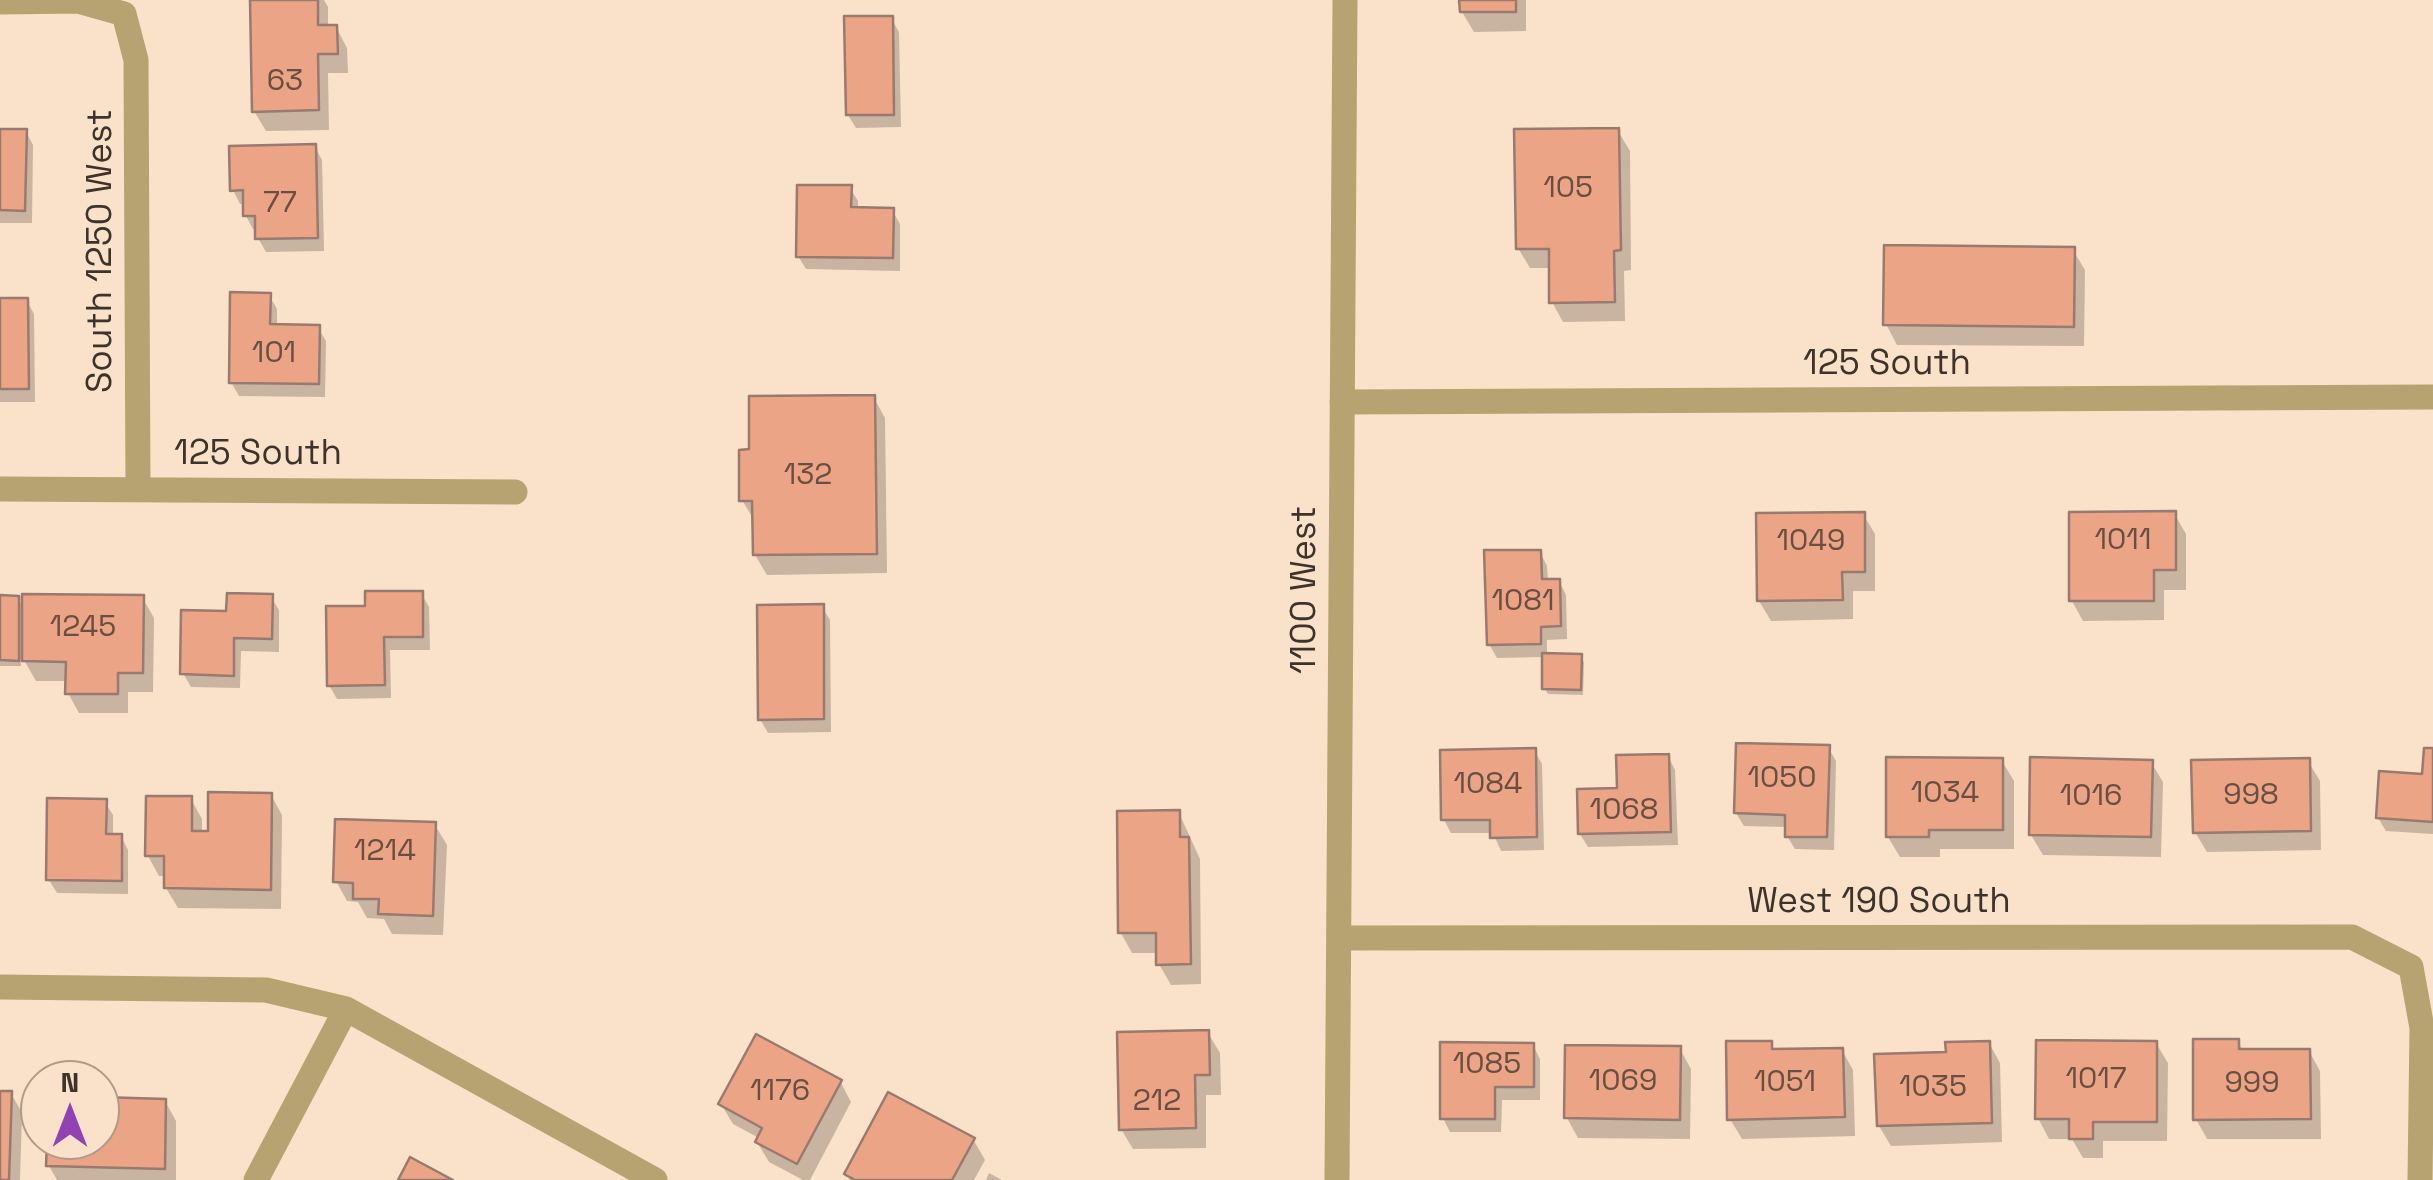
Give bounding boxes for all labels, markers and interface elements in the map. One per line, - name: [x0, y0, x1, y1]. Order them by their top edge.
- house number: 63: [267, 64, 303, 100]
- street label: South 1250 West: [81, 109, 123, 393]
- house number: 105: [1543, 171, 1593, 207]
- house number: 77: [263, 186, 297, 222]
- house number: 101: [252, 336, 296, 372]
- street label: 125 South: [1803, 344, 1971, 386]
- street label: 125 South: [174, 434, 342, 476]
- house number: 132: [784, 458, 832, 494]
- street label: 1100 West: [1285, 506, 1327, 674]
- house number: 1011: [2095, 523, 2151, 559]
- house number: 1049: [1777, 524, 1845, 560]
- house number: 1081: [1492, 584, 1554, 620]
- house number: 1245: [50, 610, 116, 646]
- house number: 1050: [1748, 761, 1816, 797]
- house number: 1084: [1453, 767, 1523, 803]
- house number: 1034: [1911, 776, 1979, 812]
- house number: 998: [2223, 778, 2279, 814]
- house number: 1016: [2060, 779, 2122, 815]
- house number: 1068: [1590, 793, 1658, 829]
- house number: 1214: [354, 834, 416, 870]
- street label: West 190 South: [1747, 882, 2011, 924]
- house number: 1085: [1453, 1047, 1521, 1083]
- north arrow: [20, 1060, 120, 1160]
- house number: 1017: [2065, 1062, 2127, 1098]
- text: N: [61, 1064, 79, 1100]
- house number: 1069: [1589, 1064, 1657, 1100]
- house number: 1051: [1754, 1065, 1816, 1101]
- house number: 999: [2224, 1066, 2280, 1102]
- house number: 1035: [1899, 1070, 1967, 1106]
- house number: 1176: [750, 1074, 810, 1110]
- house number: 212: [1133, 1084, 1181, 1120]

